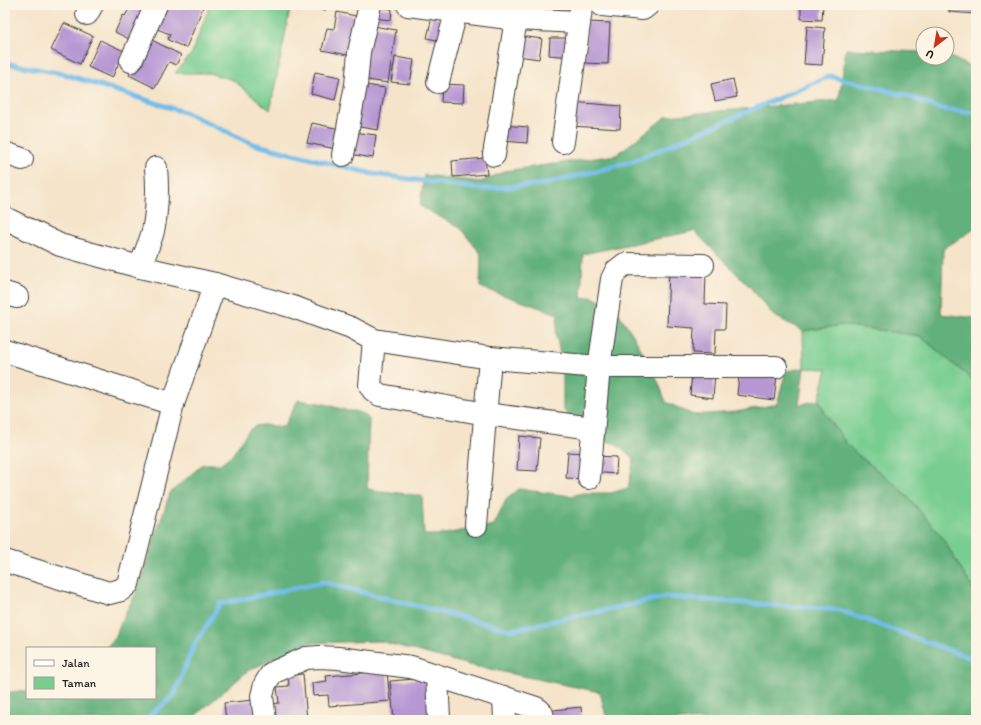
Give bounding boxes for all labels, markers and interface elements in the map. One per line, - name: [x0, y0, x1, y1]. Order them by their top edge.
- north arrow: [915, 26, 955, 66]
- text: U: [924, 47, 937, 62]
- legend: [26, 647, 156, 699]
- text: Jalan: [62, 656, 90, 670]
- text: Taman: [62, 676, 97, 690]

